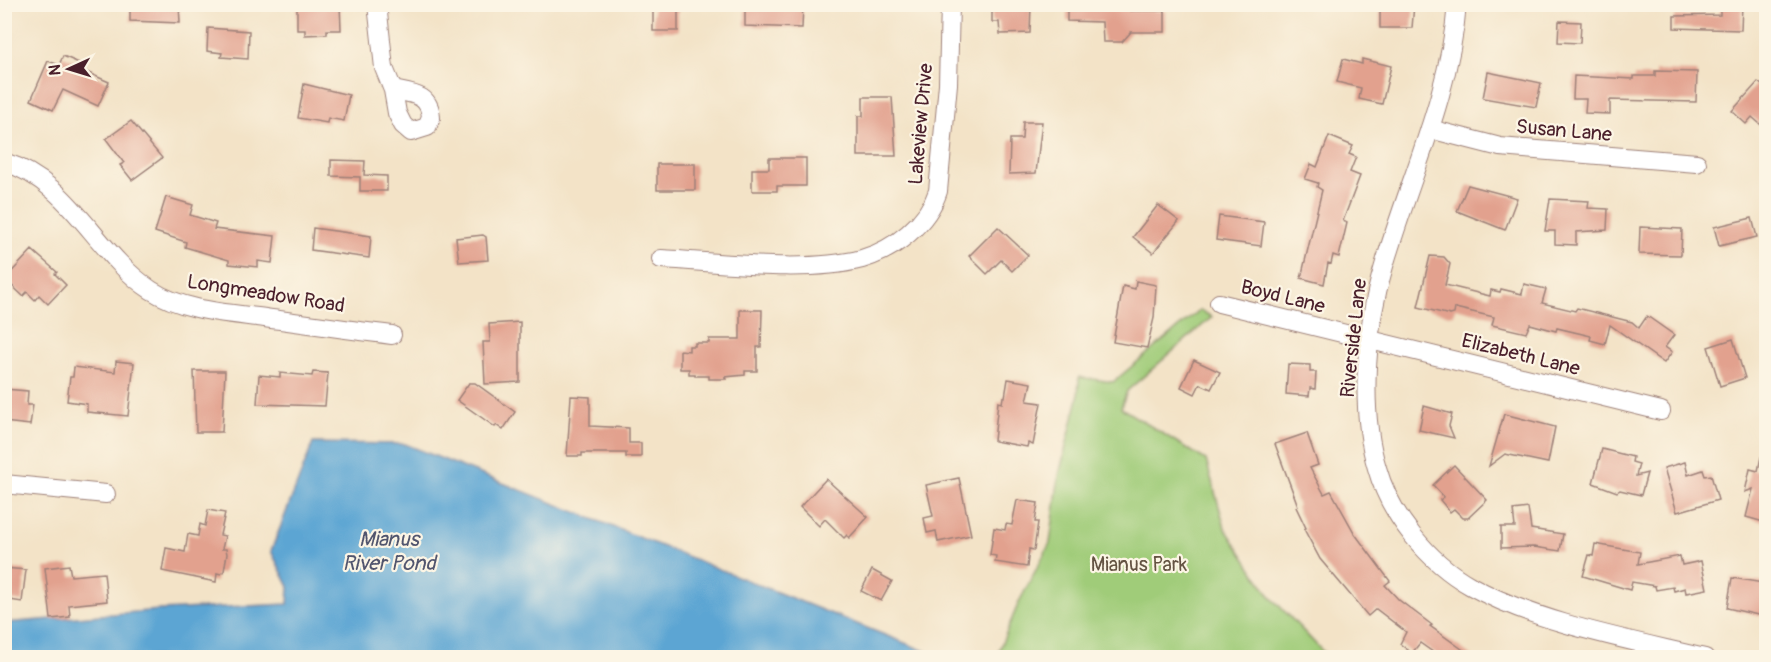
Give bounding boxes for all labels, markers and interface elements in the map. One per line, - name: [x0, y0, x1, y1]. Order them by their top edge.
- north arrow: [39, 39, 99, 99]
- street label: Lakeview Drive: [903, 62, 938, 186]
- text: N: [45, 64, 65, 76]
- street label: Susan Lane: [1515, 114, 1613, 147]
- street label: Longmeadow Road: [185, 269, 347, 318]
- street label: Boyd Lane: [1238, 274, 1328, 319]
- street label: Riverside Lane: [1335, 277, 1372, 399]
- street label: Elizabeth Lane: [1459, 328, 1583, 381]
- water label: Mianus River Pond: [342, 526, 438, 577]
- park label: Mianus Park: [1091, 552, 1188, 577]

